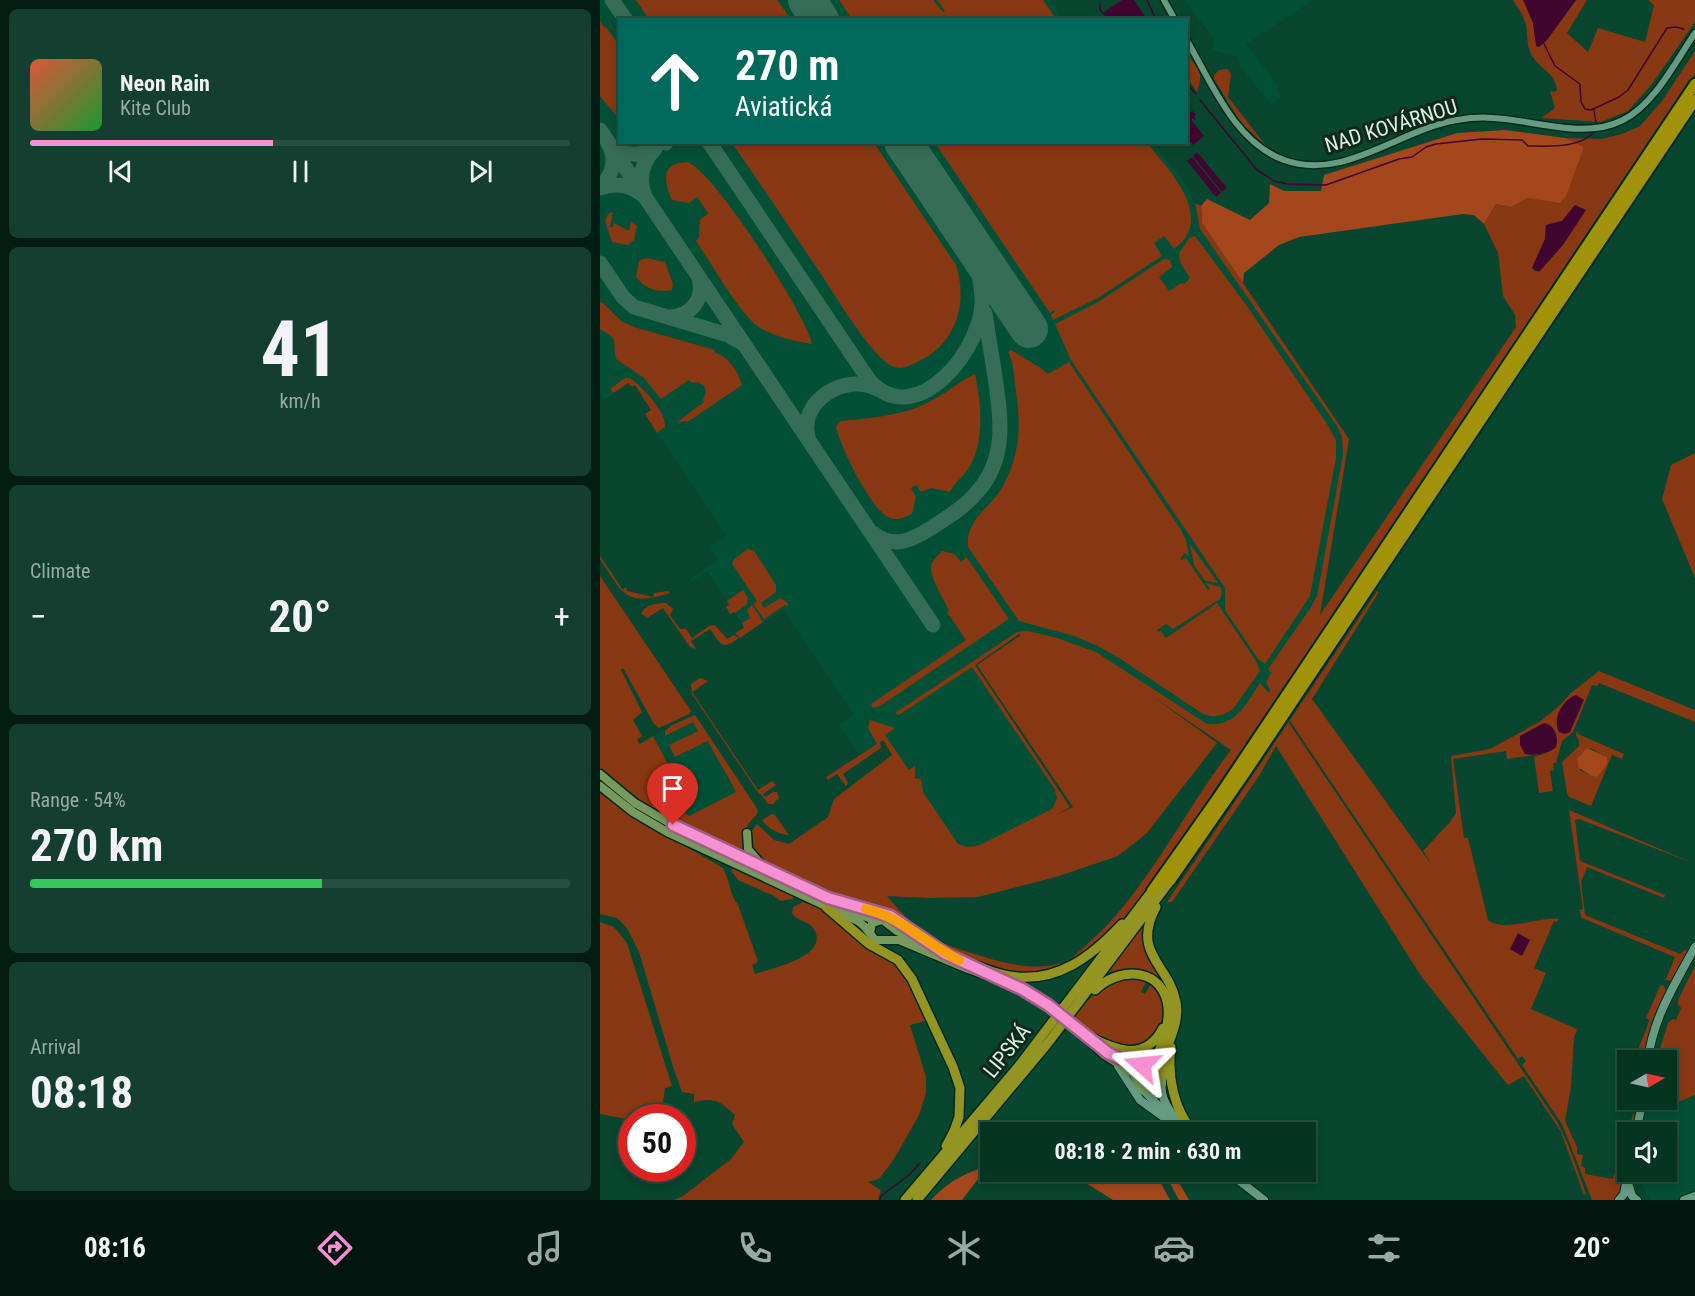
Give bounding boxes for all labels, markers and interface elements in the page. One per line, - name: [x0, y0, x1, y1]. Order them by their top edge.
- text: 270 m: [735, 41, 840, 90]
- icon: ahead: [636, 42, 714, 120]
- text: Neon Rain: [120, 71, 210, 96]
- text: Aviatická: [735, 91, 832, 123]
- street label: NAD KOVÁRNOU: [1322, 94, 1460, 158]
- text: Kite Club: [120, 96, 191, 120]
- icon: previous: [104, 155, 137, 188]
- icon: pause: [284, 155, 317, 188]
- icon: next: [464, 155, 497, 188]
- text: 41: [261, 304, 339, 395]
- text: km/h: [279, 389, 321, 413]
- text: Climate: [30, 559, 90, 583]
- text: 20°: [269, 590, 332, 643]
- text: −: [30, 597, 47, 636]
- text: +: [554, 597, 570, 636]
- pin: [647, 763, 698, 825]
- icon: arrive: [656, 772, 689, 805]
- text: Range · 54%: [30, 788, 126, 812]
- text: 270 km: [30, 819, 163, 872]
- street label: LIPSKÁ: [978, 1020, 1036, 1082]
- position arrow: [1110, 1033, 1174, 1097]
- text: Arrival: [30, 1035, 81, 1059]
- north arrow: [1617, 1050, 1677, 1110]
- map controls: [1617, 1050, 1677, 1182]
- text: 08:18: [30, 1066, 133, 1119]
- speed limit sign: 50: [618, 1104, 696, 1182]
- button: sound: [1617, 1122, 1677, 1182]
- text: 08:18 · 2 min · 630 m: [1055, 1139, 1241, 1164]
- icon: directions: [314, 1227, 356, 1269]
- icon: music: [524, 1227, 566, 1269]
- icon: phone: [734, 1227, 776, 1269]
- icon: climate: [943, 1227, 985, 1269]
- icon: car: [1153, 1227, 1195, 1269]
- icon: filters: [1363, 1227, 1405, 1269]
- text: 08:16: [84, 1232, 146, 1264]
- text: 20°: [1573, 1232, 1611, 1264]

